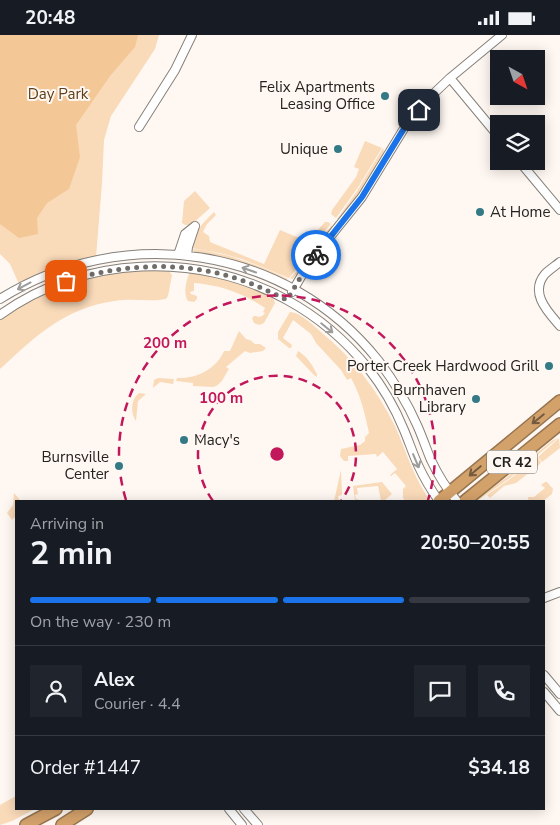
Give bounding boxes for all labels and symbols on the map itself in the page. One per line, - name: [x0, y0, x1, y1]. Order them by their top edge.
- north arrow: [490, 50, 545, 105]
- place label: Felix Apartments Leasing Office: [259, 77, 375, 114]
- park label: Day Park: [28, 84, 89, 104]
- pin: [398, 89, 440, 131]
- marker: Felix Apartments Leasing Office: [379, 90, 391, 102]
- place label: Unique: [280, 139, 328, 159]
- marker: Unique: [332, 143, 344, 155]
- place label: At Home: [490, 202, 550, 222]
- marker: At Home: [474, 206, 486, 218]
- courier: [291, 230, 341, 280]
- pin: [45, 260, 87, 302]
- one-way arrow: [241, 264, 257, 274]
- one-way arrow: [16, 281, 31, 291]
- one-way arrow: [320, 322, 333, 333]
- text: 200 m: [143, 333, 187, 353]
- place label: Porter Creek Hardwood Grill: [347, 356, 540, 376]
- marker: Porter Creek Hardwood Grill: [543, 360, 555, 372]
- place label: Burnhaven Library: [393, 380, 466, 417]
- text: 100 m: [199, 388, 243, 408]
- marker: Burnhaven Library: [470, 393, 482, 405]
- one-way arrow: [532, 414, 545, 425]
- place label: Macy's: [194, 430, 240, 450]
- marker: Macy's: [178, 434, 190, 446]
- centre of rings: [268, 445, 286, 463]
- place label: Burnsville Center: [41, 447, 110, 484]
- road number: CR 42: [487, 451, 537, 473]
- one-way arrow: [412, 453, 422, 468]
- marker: Burnsville Center: [113, 460, 125, 472]
- one-way arrow: [469, 466, 482, 477]

